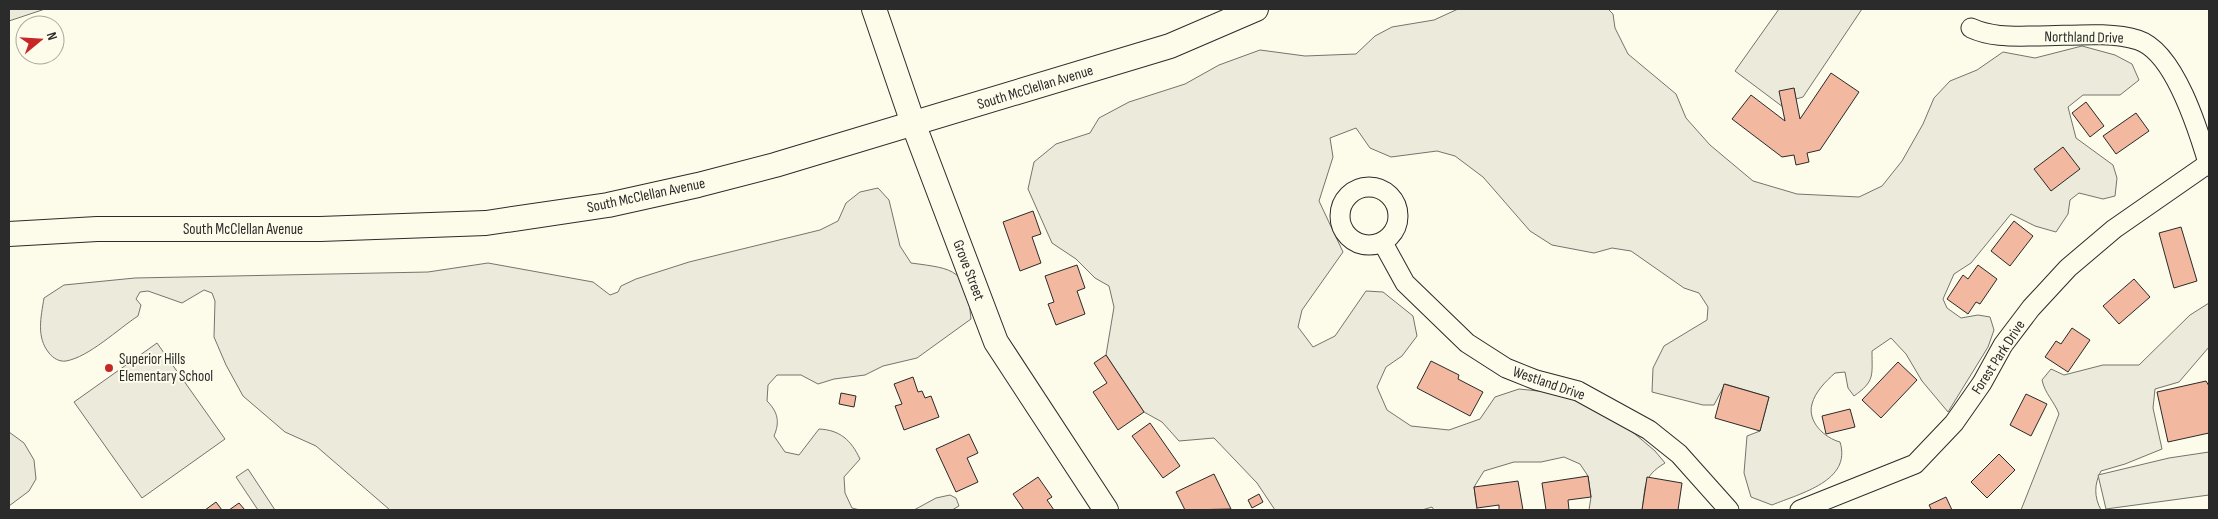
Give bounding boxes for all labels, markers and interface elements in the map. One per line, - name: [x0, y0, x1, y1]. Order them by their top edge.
- north arrow: [15, 15, 65, 65]
- street label: Northland Drive: [2044, 27, 2124, 48]
- text: N: [43, 30, 61, 42]
- street label: South McClellan Avenue: [975, 61, 1095, 114]
- street label: South McClellan Avenue: [585, 174, 707, 217]
- street label: South McClellan Avenue: [183, 220, 303, 239]
- street label: Grove Street: [948, 237, 989, 304]
- street label: Forest Park Drive: [1967, 317, 2029, 398]
- place label: Superior Hills Elementary School: [119, 350, 213, 386]
- marker: Superior Hills Elementary School: [103, 362, 115, 374]
- street label: Westland Drive: [1510, 362, 1588, 405]

